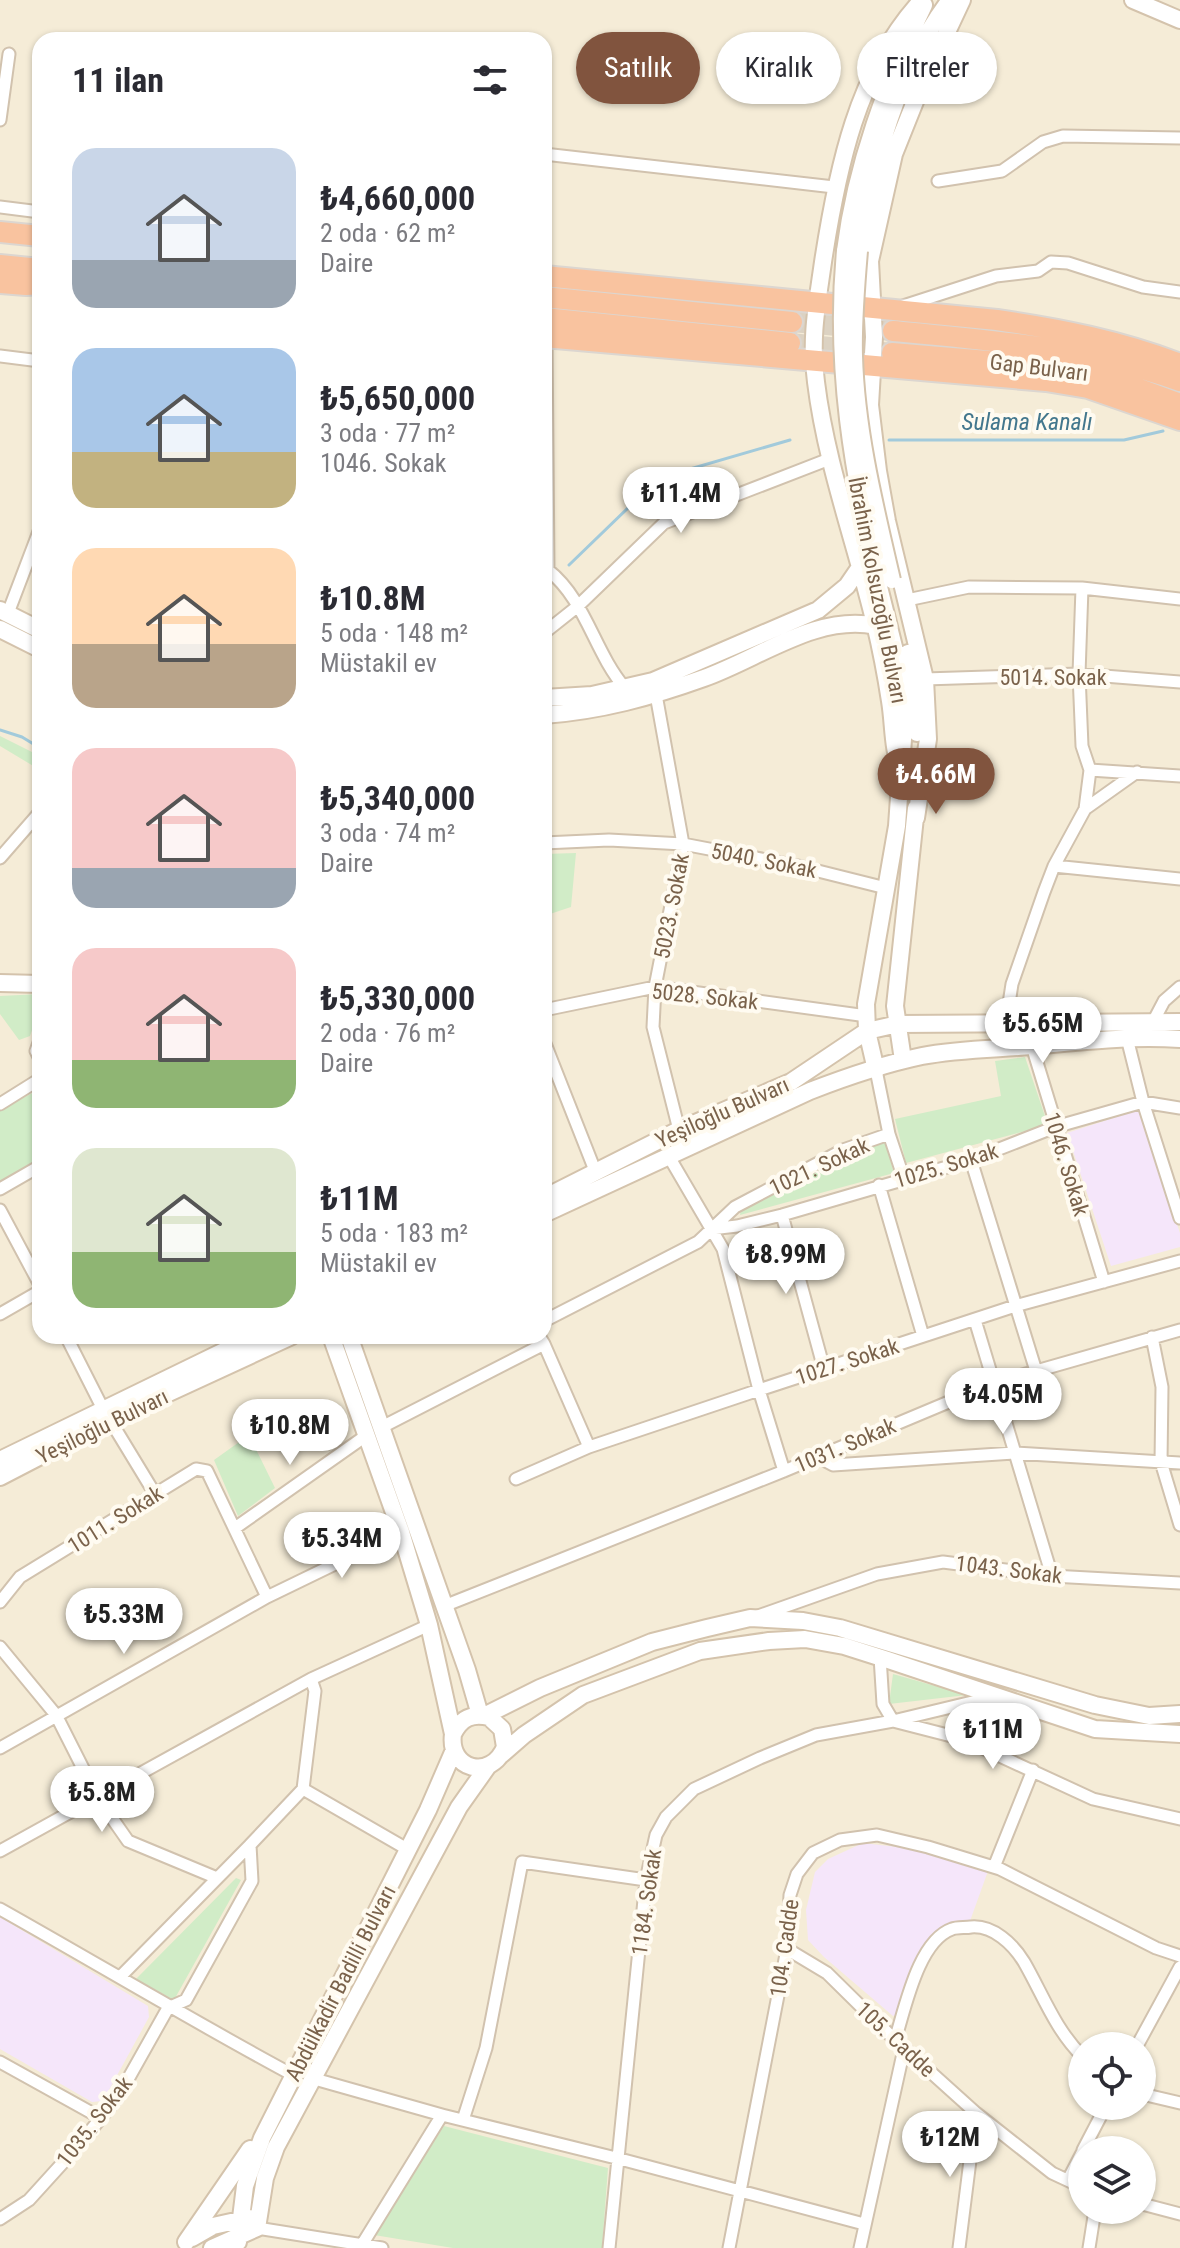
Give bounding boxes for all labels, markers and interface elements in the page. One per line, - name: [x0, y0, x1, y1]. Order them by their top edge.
- chip: Satılık: [576, 32, 700, 104]
- chip: Kiralık: [716, 32, 841, 104]
- chip: Filtreler: [857, 32, 997, 104]
- icon: filters: [468, 58, 512, 102]
- text: 11 ilan: [72, 60, 164, 100]
- text: ₺4,660,000: [320, 178, 475, 218]
- icon: home: [136, 180, 232, 276]
- text: 2 oda · 62 m²: [320, 218, 455, 248]
- text: Daire: [320, 248, 373, 278]
- street label: Gap Bulvarı: [988, 349, 1089, 386]
- text: ₺5,650,000: [320, 378, 475, 418]
- icon: home: [136, 380, 232, 476]
- water label: Sulama Kanalı: [961, 408, 1093, 436]
- text: 3 oda · 77 m²: [320, 418, 455, 448]
- text: 1046. Sokak: [320, 448, 447, 478]
- pin: ₺11.4M: [616, 467, 746, 535]
- street label: İbrahim Kolsuzoğlu Bulvarı: [843, 475, 912, 706]
- text: ₺11.4M: [641, 478, 721, 508]
- text: ₺10.8M: [320, 578, 426, 618]
- icon: home: [136, 580, 232, 676]
- text: 5 oda · 148 m²: [320, 618, 468, 648]
- text: Müstakil ev: [320, 648, 437, 678]
- street label: 5014. Sokak: [999, 665, 1107, 690]
- pin: ₺4.66M: [871, 748, 1001, 816]
- text: ₺4.66M: [896, 759, 976, 789]
- text: ₺5,340,000: [320, 778, 475, 818]
- icon: home: [136, 780, 232, 876]
- text: 3 oda · 74 m²: [320, 818, 455, 848]
- street label: 5040. Sokak: [709, 838, 819, 883]
- text: Daire: [320, 848, 373, 878]
- street label: 5023. Sokak: [649, 851, 694, 961]
- text: ₺5,330,000: [320, 978, 475, 1018]
- street label: 5028. Sokak: [650, 978, 760, 1015]
- icon: home: [136, 980, 232, 1076]
- pin: ₺5.65M: [978, 997, 1108, 1065]
- text: ₺5.65M: [1003, 1008, 1083, 1038]
- text: 2 oda · 76 m²: [320, 1018, 455, 1048]
- text: Daire: [320, 1048, 373, 1078]
- street label: Yeşiloğlu Bulvarı: [652, 1072, 793, 1153]
- street label: 1046. Sokak: [1039, 1109, 1094, 1219]
- street label: 1021. Sokak: [765, 1132, 873, 1200]
- street label: 1025. Sokak: [891, 1138, 1001, 1193]
- text: ₺11M: [320, 1178, 398, 1218]
- icon: home: [136, 1180, 232, 1276]
- text: 5 oda · 183 m²: [320, 1218, 468, 1248]
- pin: ₺8.99M: [721, 1228, 851, 1296]
- text: ₺8.99M: [746, 1239, 826, 1269]
- text: Müstakil ev: [320, 1248, 437, 1278]
- street label: 1027. Sokak: [792, 1333, 902, 1390]
- pin: ₺4.05M: [938, 1368, 1068, 1436]
- text: ₺4.05M: [963, 1379, 1043, 1409]
- street label: Yeşiloğlu Bulvarı: [32, 1384, 172, 1469]
- pin: ₺10.8M: [225, 1399, 355, 1467]
- text: ₺10.8M: [250, 1410, 330, 1440]
- street label: 1031. Sokak: [791, 1413, 899, 1478]
- street label: 1011. Sokak: [63, 1480, 167, 1558]
- pin: ₺5.34M: [277, 1512, 407, 1580]
- text: ₺5.34M: [302, 1523, 382, 1553]
- street label: 1043. Sokak: [954, 1551, 1064, 1588]
- pin: ₺5.33M: [59, 1588, 189, 1656]
- text: ₺5.33M: [84, 1599, 164, 1629]
- pin: ₺11M: [946, 1703, 1040, 1771]
- text: ₺11M: [963, 1714, 1023, 1744]
- pin: ₺5.8M: [46, 1766, 158, 1834]
- text: ₺5.8M: [68, 1777, 136, 1807]
- street label: 1184. Sokak: [627, 1847, 666, 1957]
- street label: Abdülkadir Badilli Bulvarı: [280, 1881, 401, 2085]
- street label: 104. Cadde: [765, 1898, 804, 1999]
- street label: 105. Cadde: [851, 1997, 940, 2082]
- map controls: [1068, 2032, 1156, 2224]
- button: locate: [1068, 2032, 1156, 2120]
- street label: 1035. Sokak: [52, 2071, 137, 2171]
- pin: ₺12M: [903, 2111, 997, 2179]
- text: ₺12M: [920, 2122, 980, 2152]
- button: layers: [1068, 2136, 1156, 2224]

